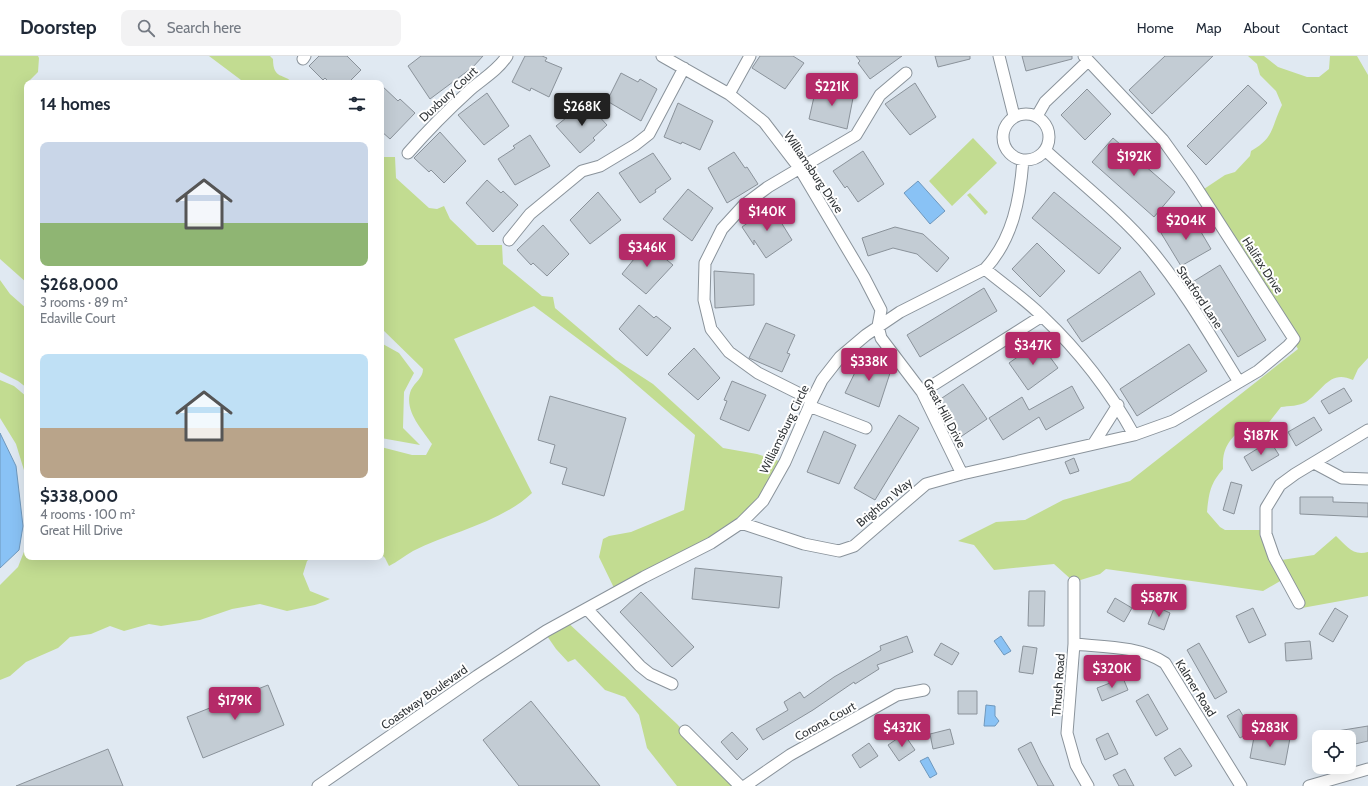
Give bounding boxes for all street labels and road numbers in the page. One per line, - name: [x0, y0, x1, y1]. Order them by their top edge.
- street label: Duxbury Court: [416, 63, 480, 125]
- street label: Williamsburg Drive: [781, 128, 847, 216]
- street label: Halifax Drive: [1239, 234, 1287, 296]
- street label: Stratford Lane: [1174, 263, 1226, 331]
- street label: Great Hill Drive: [920, 376, 970, 450]
- street label: Williamsburg Circle: [756, 382, 812, 476]
- street label: Brighton Way: [853, 474, 915, 530]
- street label: Thrush Road: [1048, 653, 1068, 717]
- street label: Kalmer Road: [1173, 657, 1219, 719]
- street label: Coastway Boulevard: [378, 662, 470, 732]
- street label: Corona Court: [792, 698, 858, 744]

